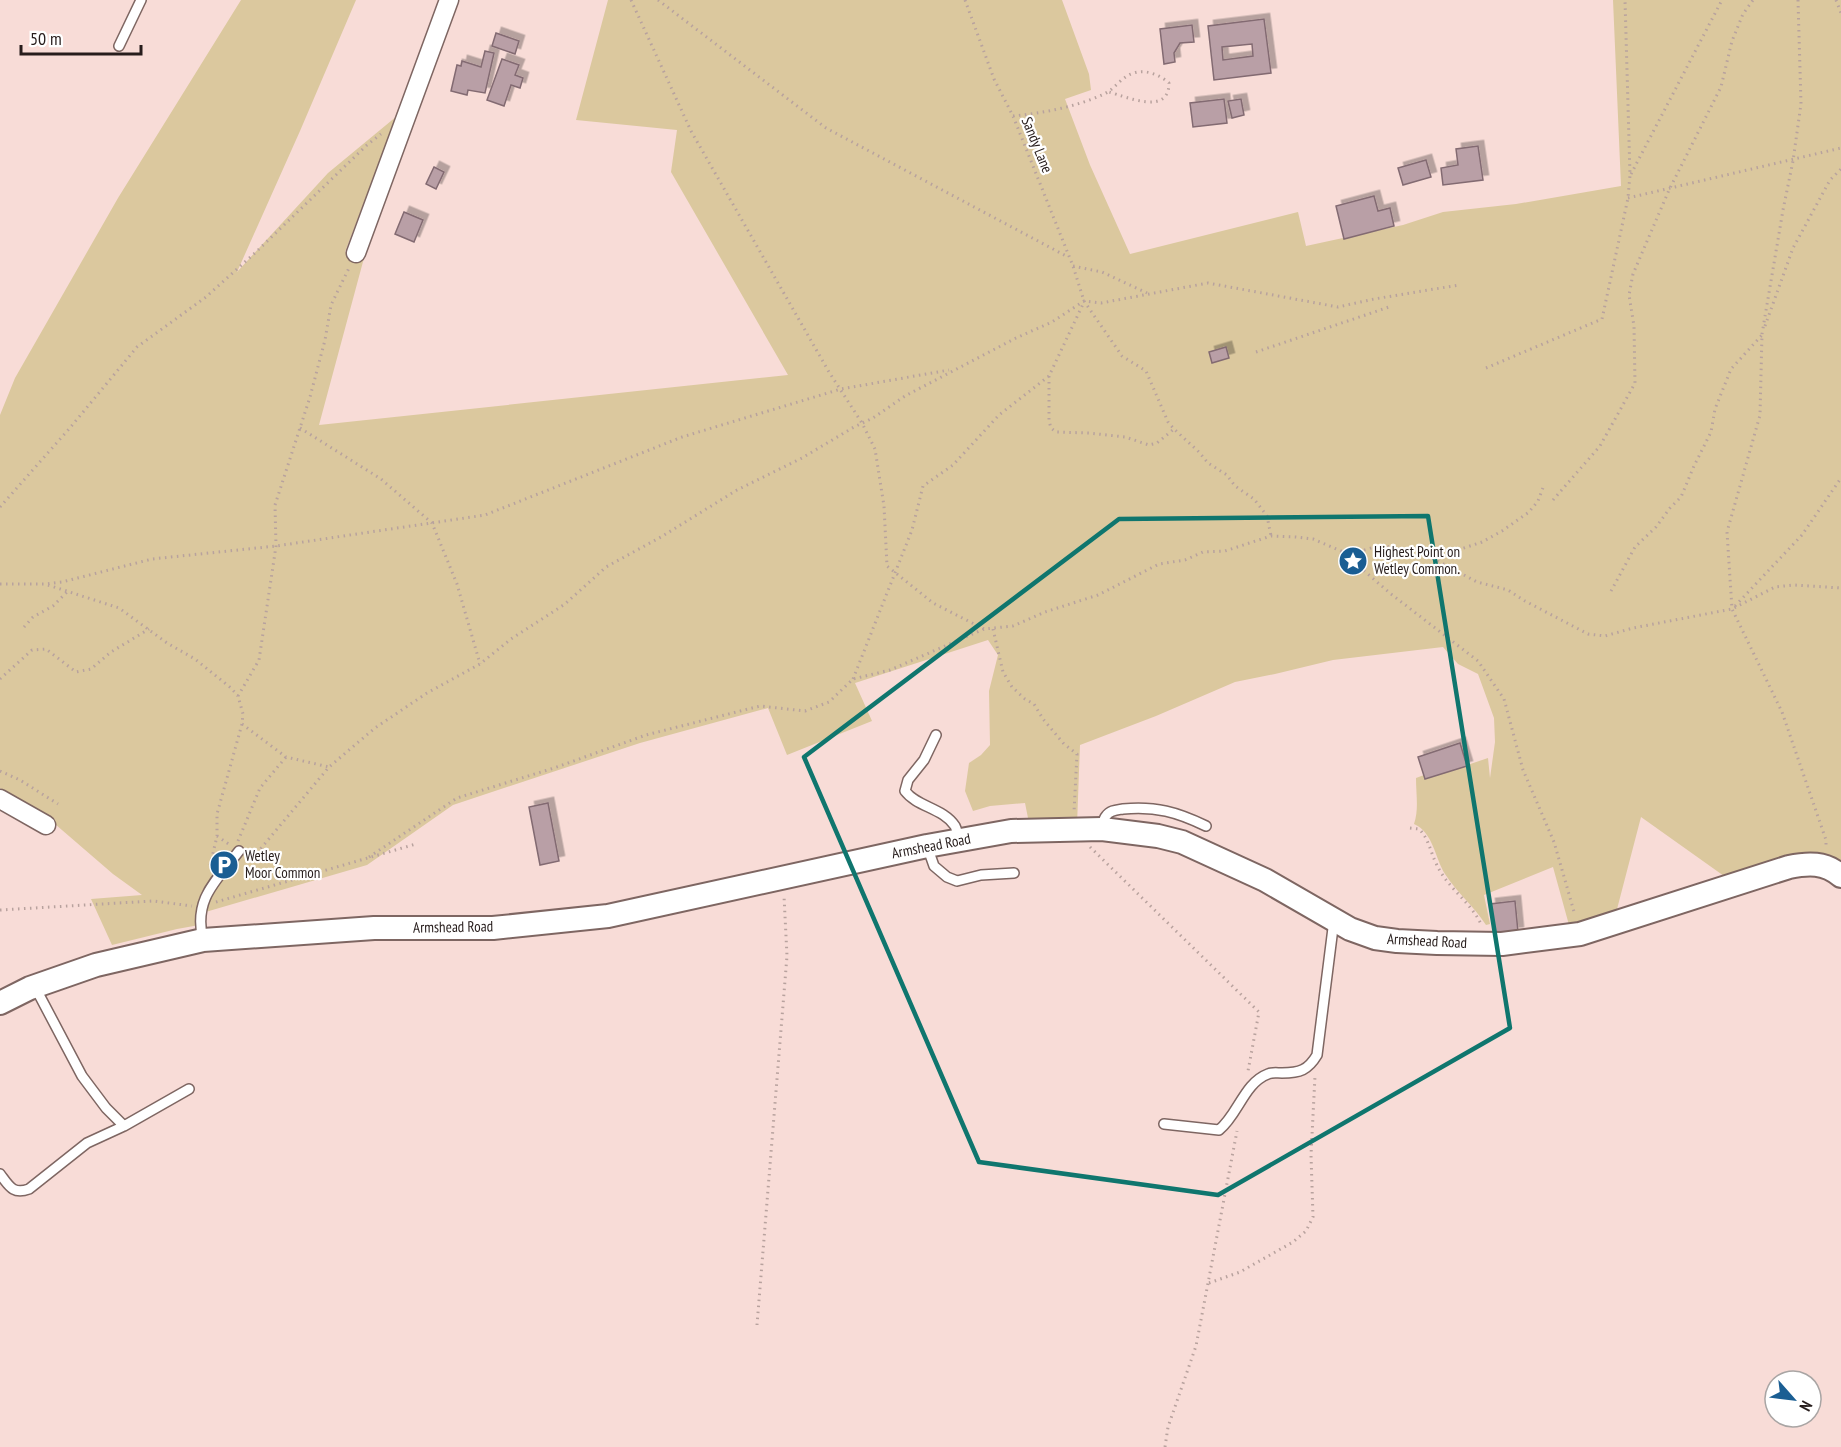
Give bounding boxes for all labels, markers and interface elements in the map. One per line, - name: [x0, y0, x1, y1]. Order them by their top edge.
- scale bar: [21, 18, 141, 56]
- text: 50 m: [30, 27, 62, 50]
- street label: Sandy Lane: [1018, 114, 1057, 176]
- place label: Highest Point on Wetley Common.: [1374, 542, 1460, 578]
- place icon: Highest Point on Wetley Common.: [1337, 545, 1369, 577]
- street label: Armshead Road: [890, 829, 972, 862]
- place label: Wetley Moor Common: [245, 846, 320, 882]
- parking icon: Wetley Moor Common: [208, 849, 240, 881]
- street label: Armshead Road: [413, 916, 493, 937]
- street label: Armshead Road: [1387, 929, 1468, 952]
- north arrow: [1763, 1369, 1823, 1429]
- text: N: [1795, 1398, 1817, 1415]

